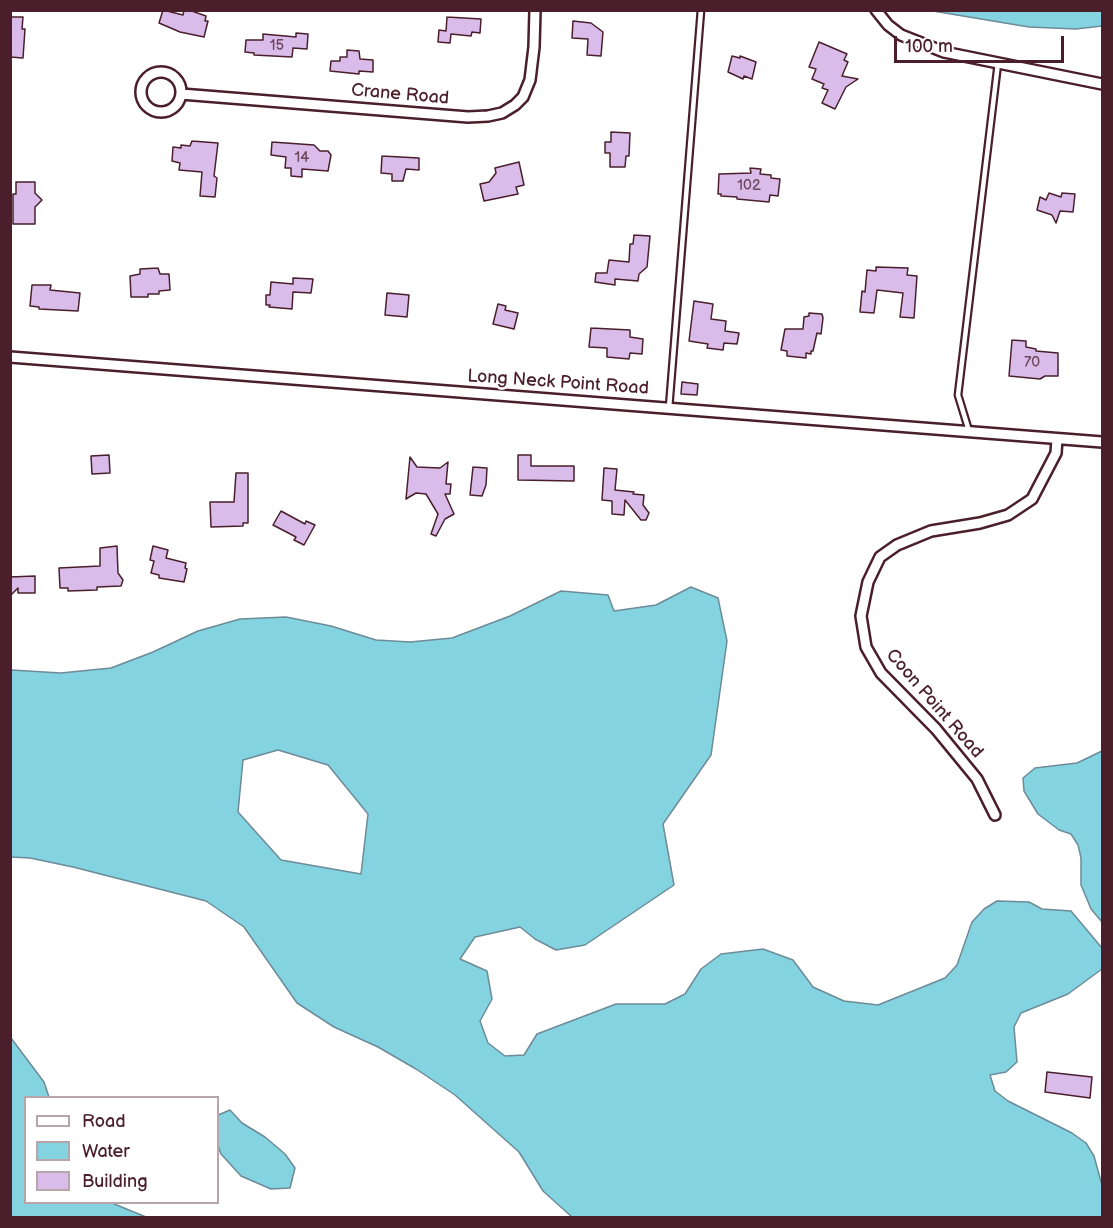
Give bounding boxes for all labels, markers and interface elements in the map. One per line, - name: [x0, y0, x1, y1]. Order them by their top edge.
- scale bar: [897, 24, 1066, 62]
- text: 100 m: [905, 36, 953, 57]
- house number: 15: [270, 37, 284, 55]
- street label: Crane Road: [350, 80, 450, 110]
- house number: 14: [295, 149, 309, 167]
- house number: 102: [737, 177, 761, 195]
- house number: 70: [1024, 354, 1040, 372]
- street label: Long Neck Point Road: [466, 366, 650, 400]
- street label: Coon Point Road: [881, 645, 987, 763]
- legend: [24, 1096, 219, 1204]
- text: Road: [82, 1111, 126, 1132]
- text: Water: [82, 1141, 130, 1162]
- text: Building: [82, 1171, 148, 1192]

